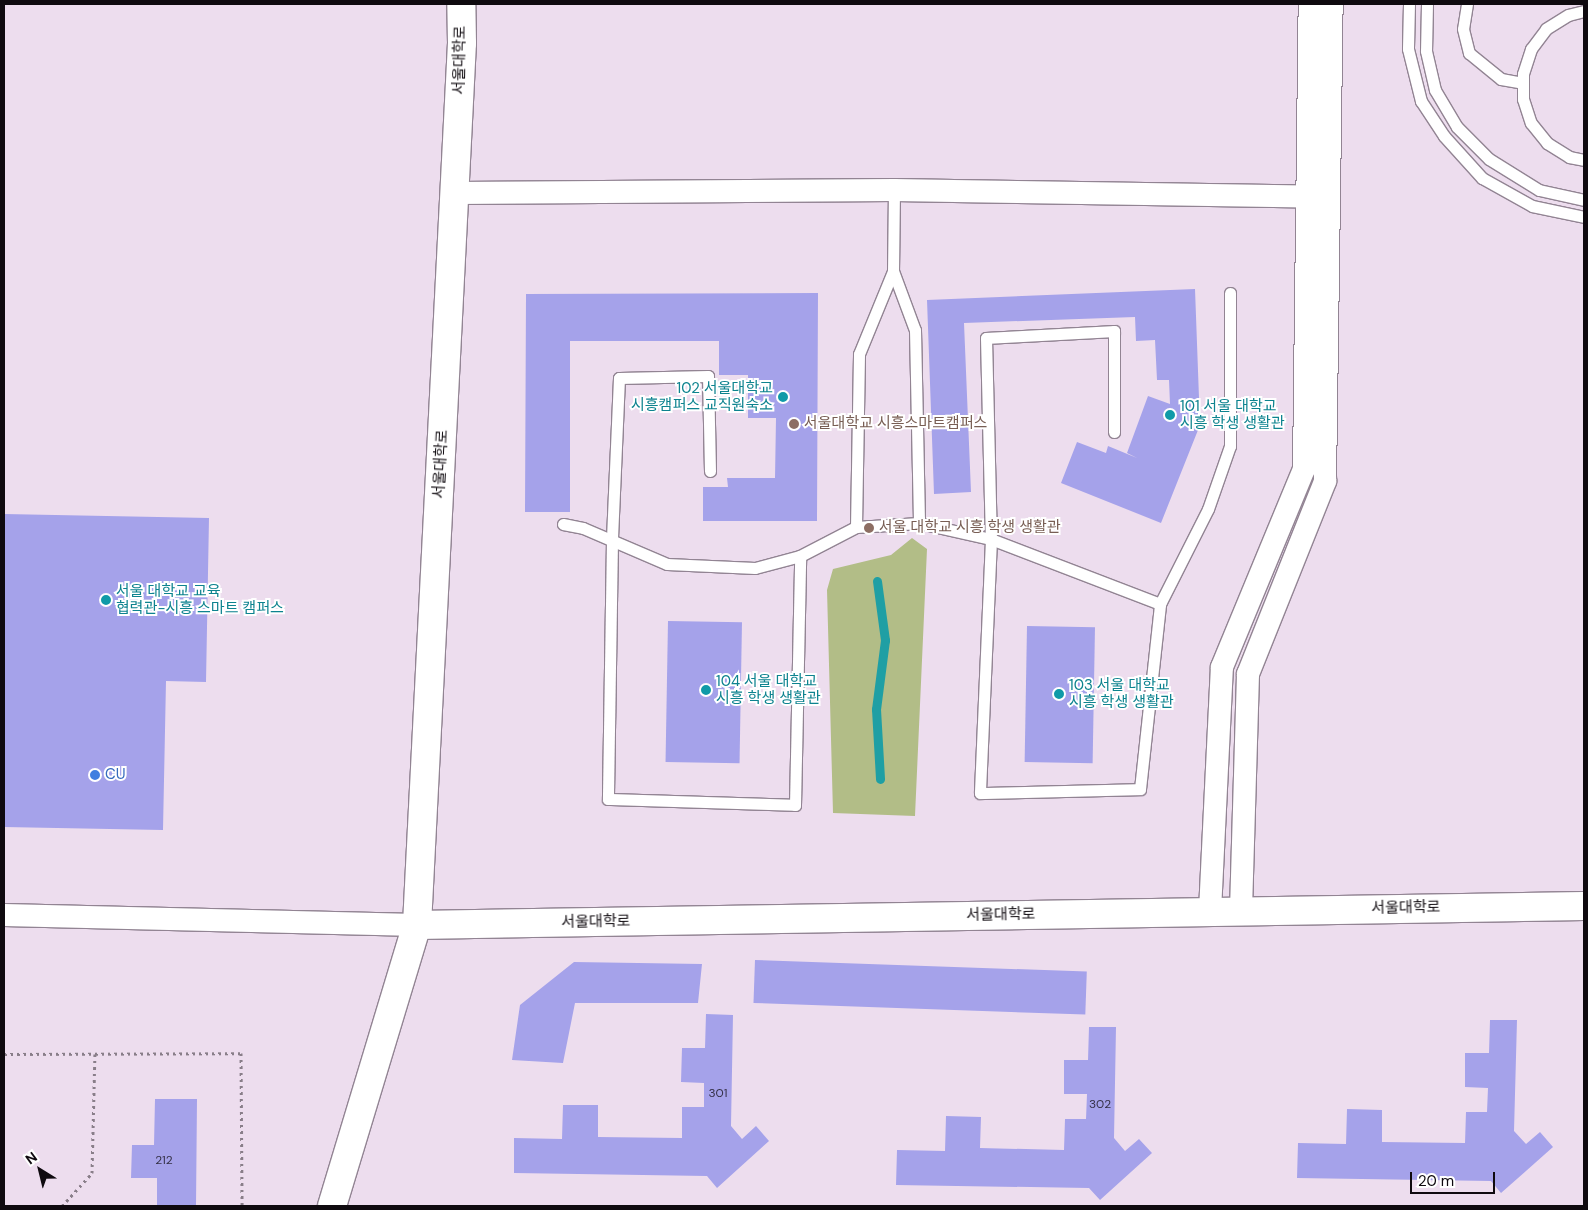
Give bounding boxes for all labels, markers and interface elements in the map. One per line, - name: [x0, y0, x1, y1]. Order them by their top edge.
- street label: 서울대학로: [450, 25, 470, 95]
- place label: 102 서울대학교 시흥캠퍼스 교직원숙소: [631, 379, 773, 414]
- marker: 102 서울대학교 시흥캠퍼스 교직원숙소: [777, 391, 789, 403]
- place label: 101 서울 대학교 시흥 학생 생활관: [1180, 397, 1285, 432]
- marker: 101 서울 대학교 시흥 학생 생활관: [1164, 409, 1176, 421]
- place label: 서울대학교 시흥스마트캠퍼스: [804, 415, 987, 433]
- marker: 서울대학교 시흥스마트캠퍼스: [788, 418, 800, 430]
- street label: 서울대학로: [430, 429, 452, 499]
- place label: 서울 대학교 시흥 학생 생활관: [879, 519, 1061, 537]
- marker: 서울 대학교 시흥 학생 생활관: [863, 522, 875, 534]
- place label: 서울 대학교 교육 협력관-시흥 스마트 캠퍼스: [116, 582, 284, 617]
- marker: 서울 대학교 교육 협력관-시흥 스마트 캠퍼스: [100, 594, 112, 606]
- place label: 104 서울 대학교 시흥 학생 생활관: [716, 672, 821, 707]
- place label: 103 서울 대학교 시흥 학생 생활관: [1069, 676, 1174, 711]
- marker: 104 서울 대학교 시흥 학생 생활관: [700, 684, 712, 696]
- marker: 103 서울 대학교 시흥 학생 생활관: [1053, 688, 1065, 700]
- place label: CU: [105, 766, 126, 784]
- marker: CU: [89, 769, 101, 781]
- street label: 서울대학로: [1371, 898, 1441, 918]
- street label: 서울대학로: [966, 905, 1036, 925]
- street label: 서울대학로: [561, 912, 631, 932]
- house number: 301: [708, 1087, 728, 1101]
- house number: 302: [1089, 1098, 1111, 1112]
- north arrow: [15, 1145, 65, 1195]
- text: N: [22, 1148, 41, 1168]
- house number: 212: [155, 1154, 173, 1168]
- scale bar: [1413, 1162, 1498, 1194]
- text: 20 m: [1418, 1171, 1454, 1191]

